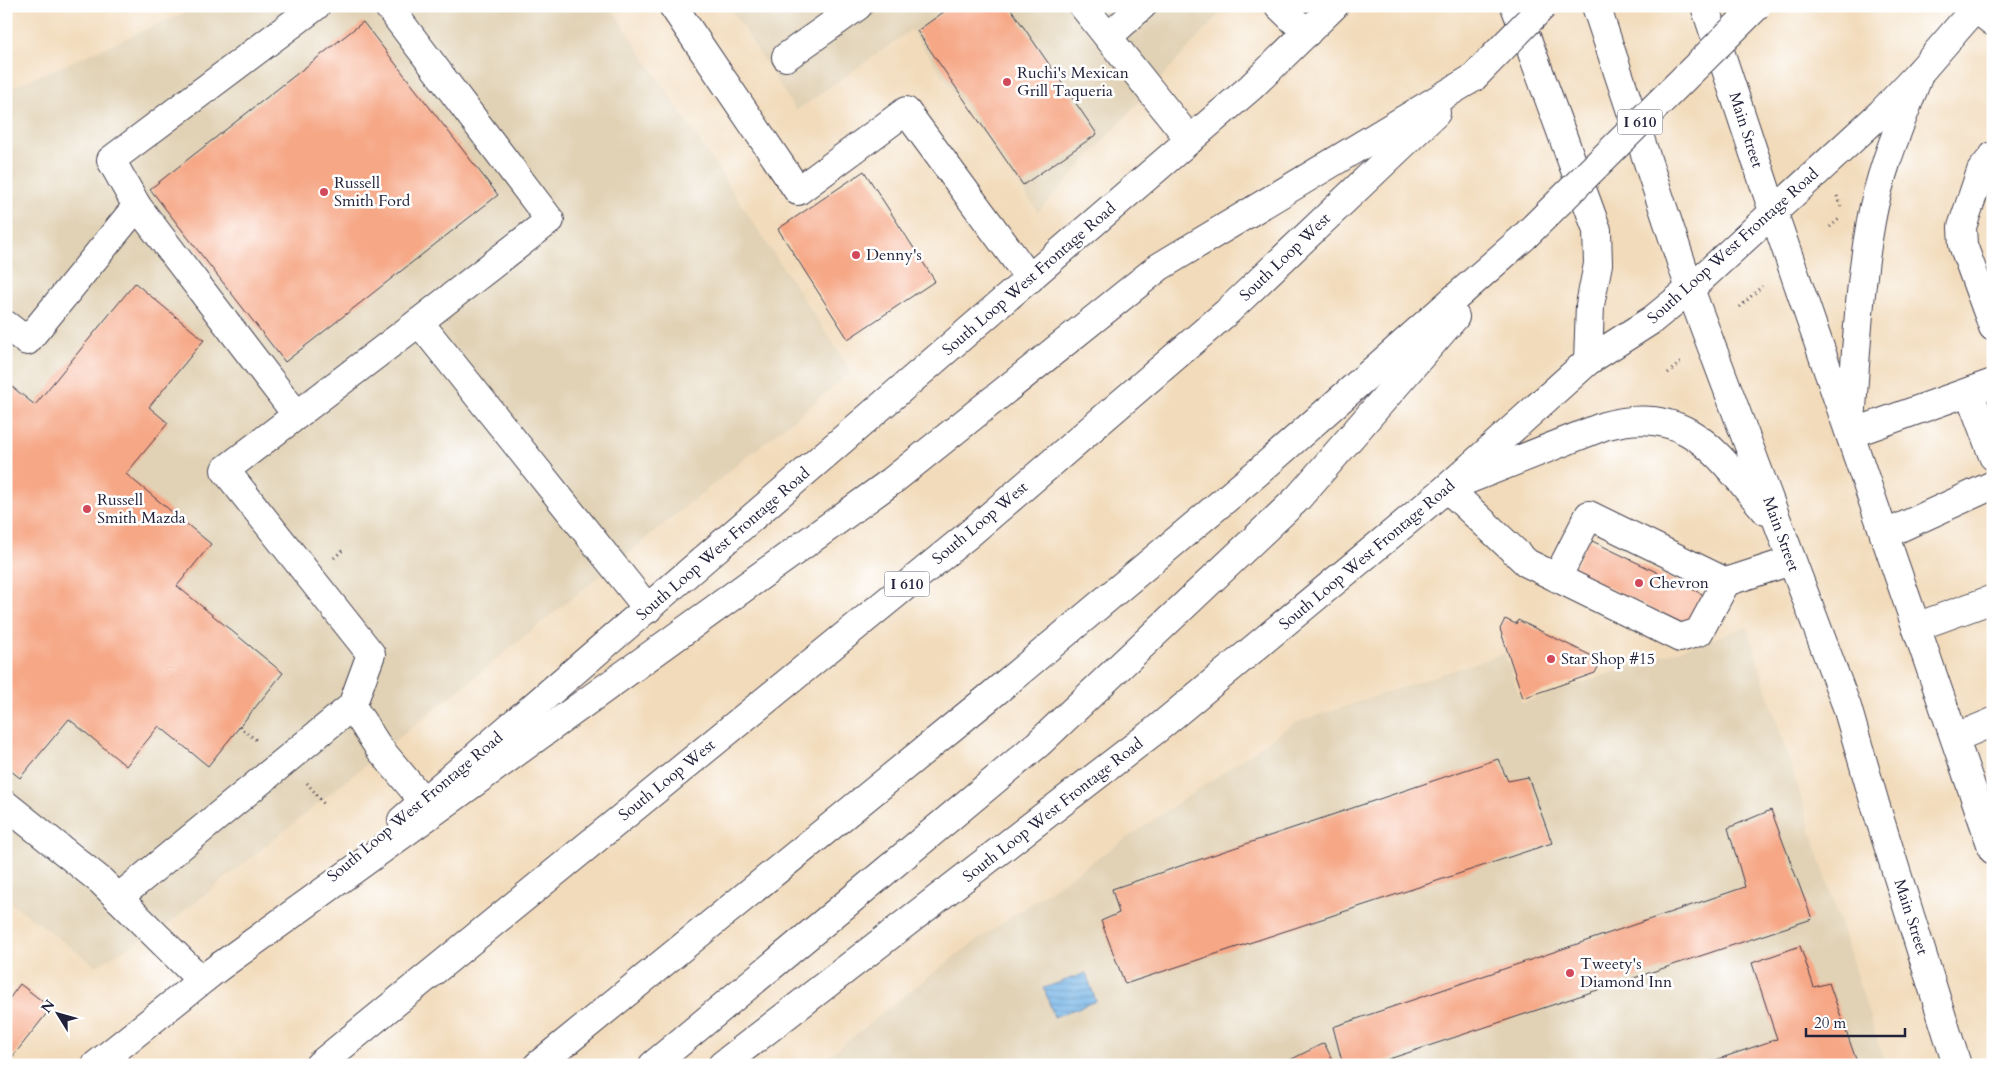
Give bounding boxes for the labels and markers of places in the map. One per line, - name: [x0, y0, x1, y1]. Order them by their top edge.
- place label: Ruchi's Mexican Grill Taqueria: [1017, 62, 1129, 102]
- marker: Ruchi's Mexican Grill Taqueria: [1001, 76, 1013, 88]
- place label: Russell Smith Ford: [334, 172, 411, 212]
- marker: Russell Smith Ford: [318, 186, 330, 198]
- place label: Denny's: [866, 244, 922, 266]
- marker: Denny's: [850, 249, 862, 261]
- place label: Russell Smith Mazda: [97, 489, 186, 529]
- marker: Russell Smith Mazda: [81, 503, 93, 515]
- place label: Chevron: [1649, 572, 1709, 594]
- marker: Chevron: [1633, 577, 1645, 589]
- place label: Star Shop #15: [1561, 648, 1655, 670]
- marker: Star Shop #15: [1545, 653, 1557, 665]
- place label: Tweety's Diamond Inn: [1580, 953, 1672, 993]
- marker: Tweety's Diamond Inn: [1564, 967, 1576, 979]

